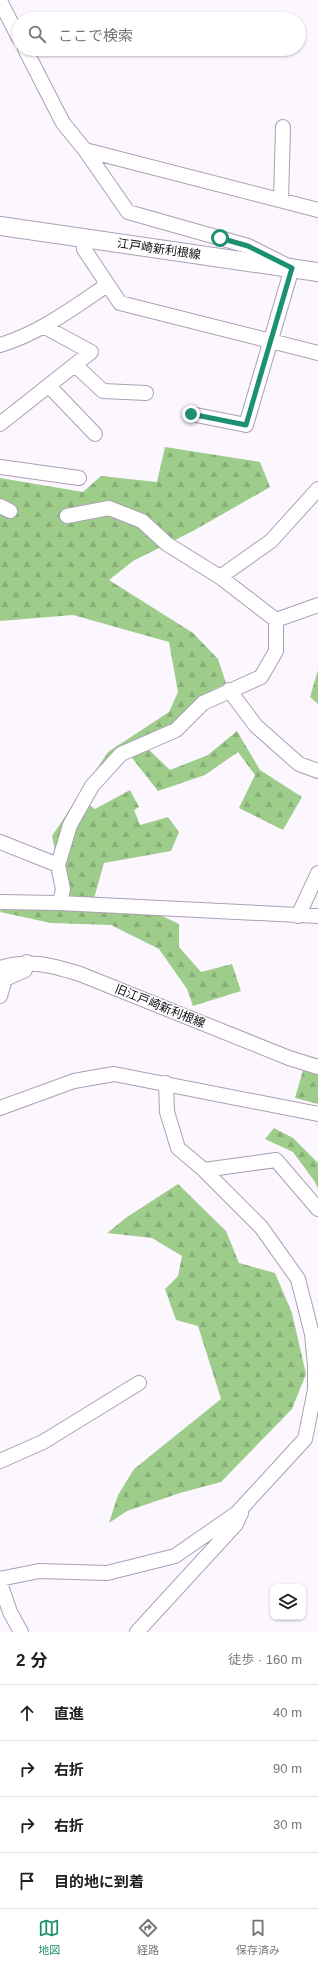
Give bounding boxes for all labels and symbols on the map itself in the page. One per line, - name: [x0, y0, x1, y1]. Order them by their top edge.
- route start: [211, 229, 229, 247]
- street label: 江戸崎新利根線: [116, 236, 202, 262]
- route end: [182, 405, 200, 423]
- street label: 旧江戸崎新利根線: [113, 982, 207, 1030]

